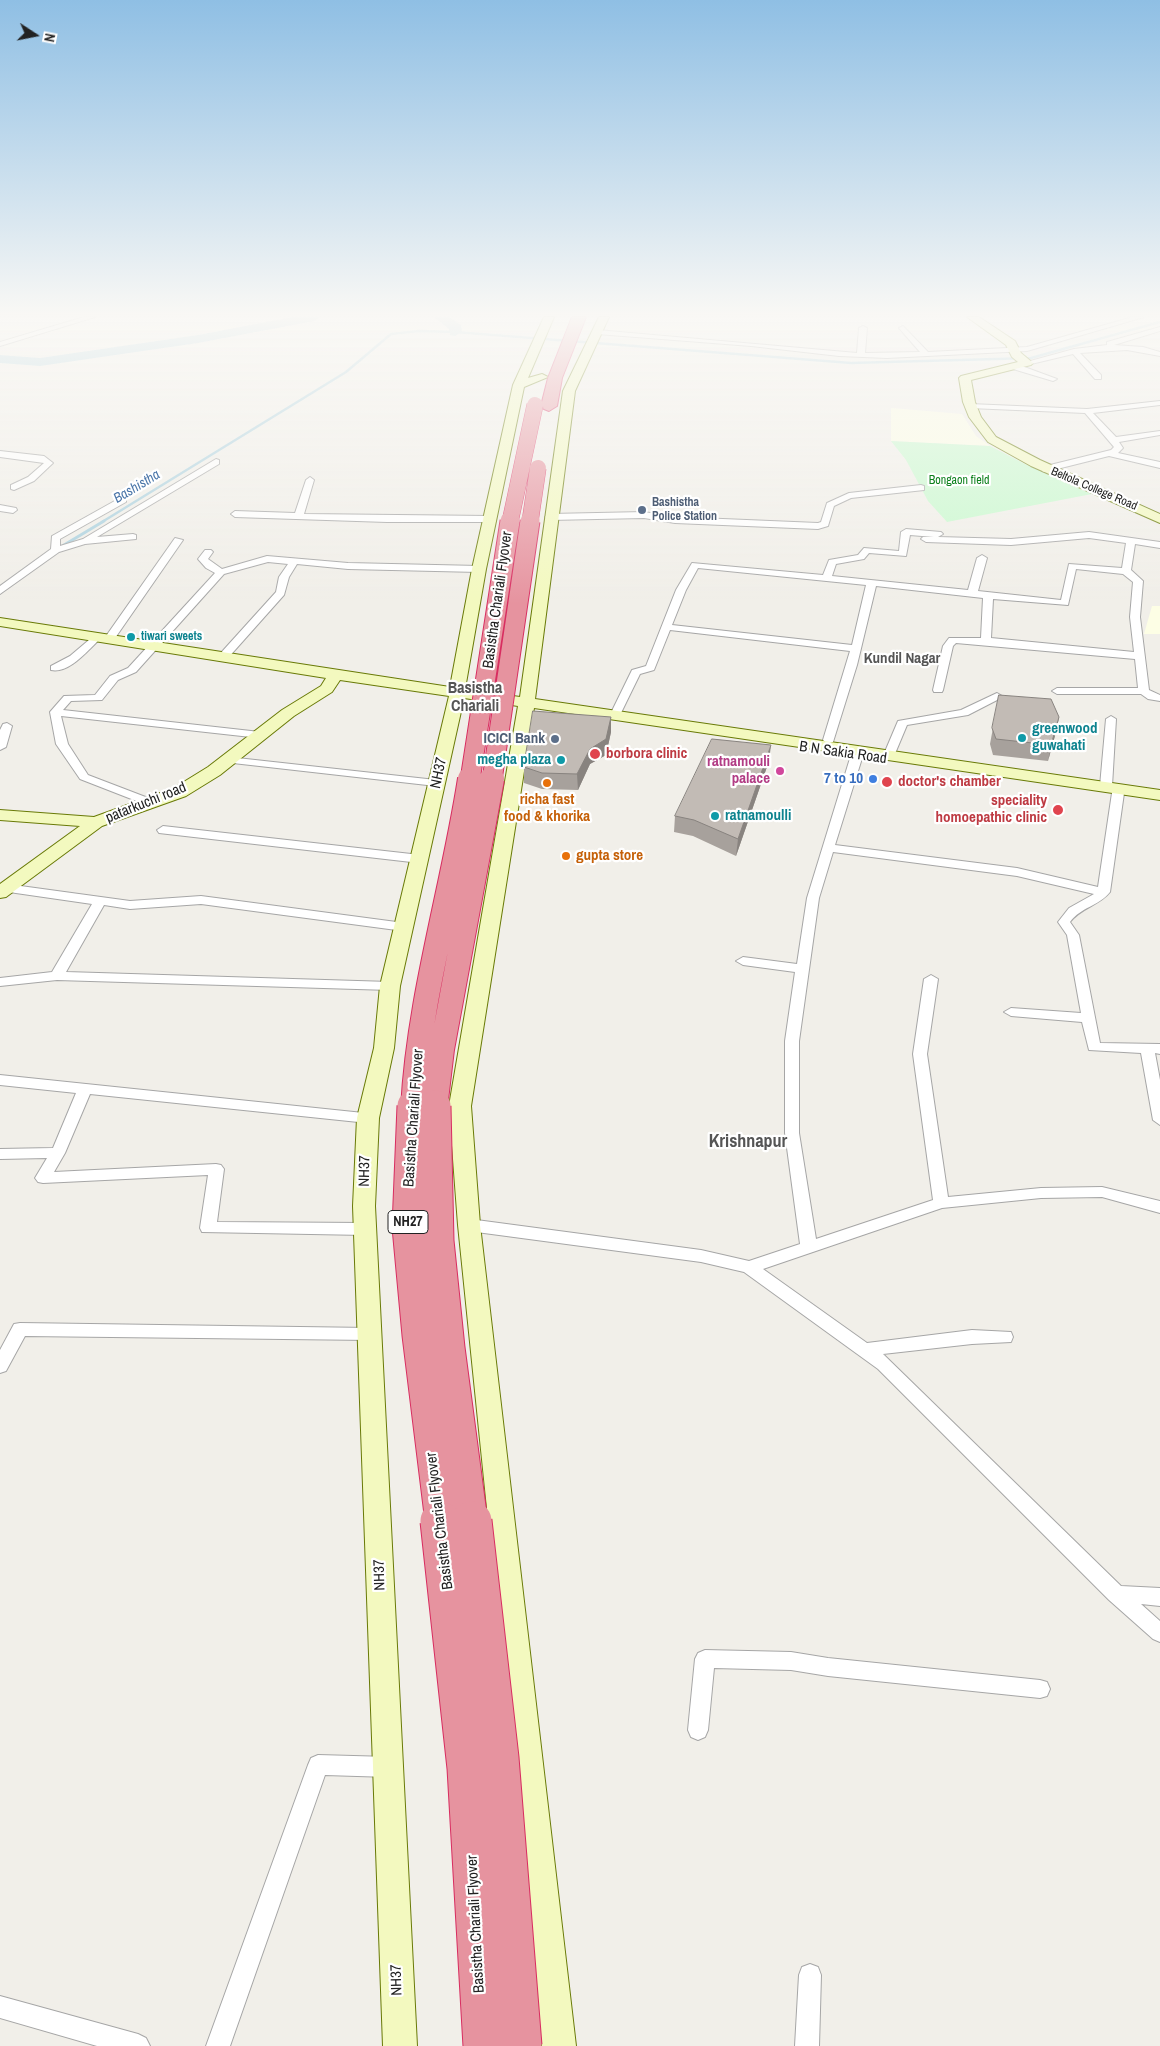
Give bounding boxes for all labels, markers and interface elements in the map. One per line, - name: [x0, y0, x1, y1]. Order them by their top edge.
- north arrow: [10, 10, 60, 60]
- text: N: [40, 32, 59, 44]
- street label: Beltola College Road: [1049, 464, 1139, 514]
- water label: Bashistha: [111, 467, 163, 507]
- park label: Bongaon field: [929, 474, 989, 488]
- place label: Bashistha Police Station: [652, 496, 717, 524]
- marker: Bashistha Police Station: [636, 504, 648, 516]
- street label: Basistha Chariali Flyover: [479, 530, 517, 670]
- place label: tiwari sweets: [141, 630, 202, 644]
- marker: tiwari sweets: [125, 631, 137, 643]
- district label: Kundil Nagar: [864, 650, 940, 668]
- district label: Basistha Chariali: [448, 679, 502, 717]
- place label: greenwood guwahati: [1032, 720, 1098, 755]
- place label: ICICI Bank: [483, 730, 545, 748]
- marker: greenwood guwahati: [1016, 732, 1028, 744]
- marker: ICICI Bank: [549, 733, 561, 745]
- street label: B N Sakia Road: [798, 738, 888, 768]
- place label: borbora clinic: [606, 745, 687, 763]
- marker: borbora clinic: [588, 747, 602, 761]
- place label: megha plaza: [477, 751, 551, 769]
- place label: ratnamouli palace: [707, 753, 770, 788]
- marker: megha plaza: [555, 754, 567, 766]
- street label: NH37: [427, 756, 451, 790]
- marker: ratnamouli palace: [774, 765, 786, 777]
- place label: 7 to 10: [824, 770, 863, 788]
- marker: 7 to 10: [867, 773, 879, 785]
- place label: doctor's chamber: [898, 773, 1001, 791]
- marker: doctor's chamber: [880, 775, 894, 789]
- marker: richa fast food & khorika: [541, 777, 553, 789]
- street label: patarkuchi road: [103, 779, 189, 827]
- place label: richa fast food & khorika: [504, 791, 590, 826]
- place label: speciality homoepathic clinic: [936, 792, 1047, 827]
- marker: speciality homoepathic clinic: [1051, 803, 1065, 817]
- place label: ratnamoulli: [725, 807, 791, 825]
- marker: ratnamoulli: [709, 810, 721, 822]
- place label: gupta store: [576, 847, 643, 865]
- marker: gupta store: [560, 850, 572, 862]
- street label: Basistha Chariali Flyover: [400, 1048, 428, 1188]
- district label: Krishnapur: [709, 1131, 787, 1153]
- street label: NH37: [356, 1155, 374, 1187]
- road number: NH27: [388, 1210, 428, 1234]
- street label: Basistha Chariali Flyover: [423, 1451, 457, 1591]
- street label: NH37: [370, 1559, 390, 1591]
- street label: Basistha Chariali Flyover: [463, 1855, 489, 1993]
- street label: NH37: [387, 1964, 407, 1996]

